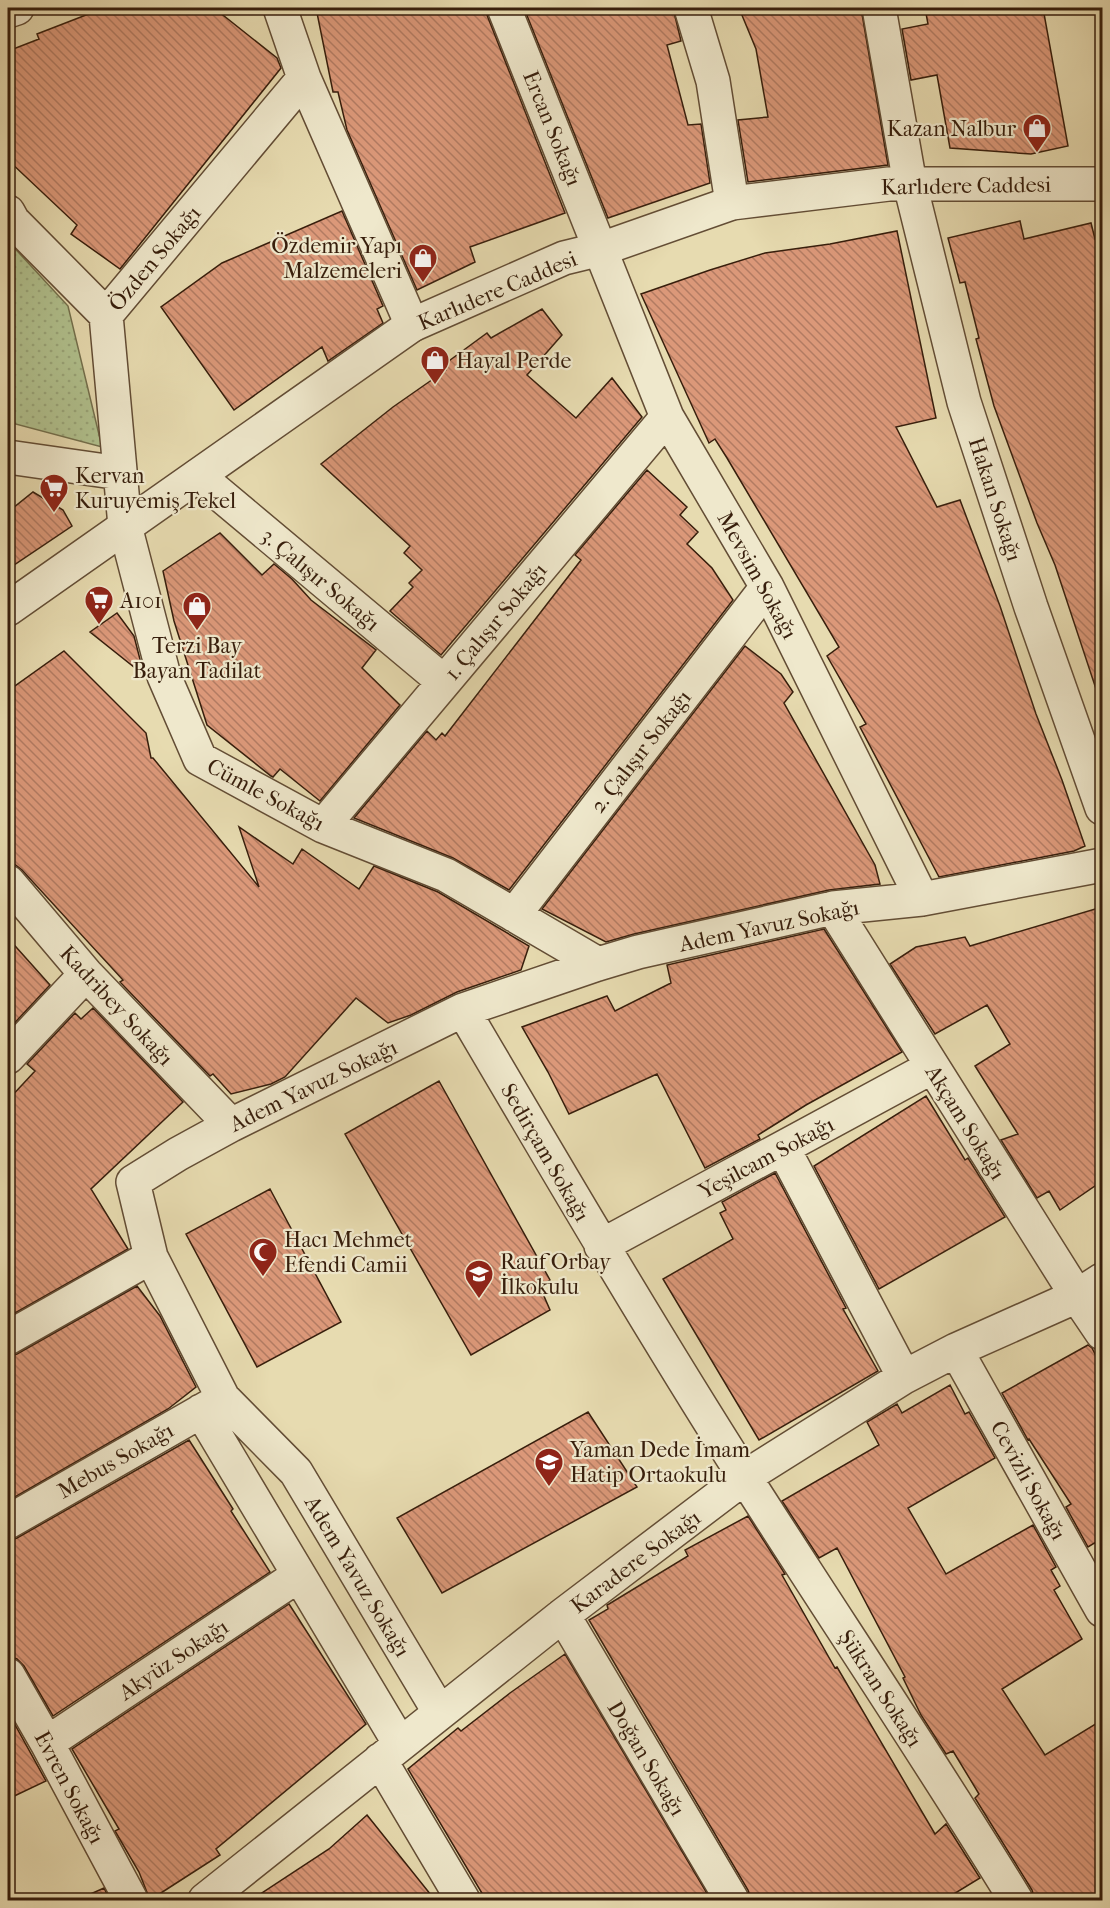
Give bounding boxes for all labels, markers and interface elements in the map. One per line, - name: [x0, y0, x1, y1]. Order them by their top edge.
- street label: Ercan Sokağı: [517, 67, 587, 190]
- shop icon: Kazan Nalbur: [1021, 112, 1053, 154]
- place label: Kazan Nalbur: [887, 116, 1017, 142]
- street label: Karlıdere Caddesi: [881, 172, 1052, 200]
- street label: Özden Sokağı: [102, 200, 207, 317]
- place label: Özdemir Yapı Malzemeleri: [271, 232, 402, 284]
- shop icon: Özdemir Yapı Malzemeleri: [407, 242, 439, 284]
- street label: Karlıdere Caddesi: [414, 245, 581, 336]
- shop icon: Hayal Perde: [419, 344, 451, 386]
- place label: Hayal Perde: [456, 348, 571, 374]
- street label: Hakan Sokağı: [963, 434, 1027, 565]
- place label: Kervan Kuruyemiş Tekel: [75, 463, 236, 514]
- supermarket icon: Kervan Kuruyemiş Tekel: [38, 472, 70, 514]
- street label: Mevsim Sokağı: [712, 507, 803, 644]
- street label: 3. Çalışır Sokağı: [256, 523, 385, 637]
- street label: 1. Çalışır Sokağı: [439, 557, 553, 686]
- supermarket icon: A101: [83, 584, 115, 626]
- place label: A101: [119, 588, 162, 614]
- shop icon: Terzi Bay Bayan Tadilat: [181, 590, 213, 632]
- place label: Terzi Bay Bayan Tadilat: [133, 633, 262, 684]
- street label: 2. Çalışır Sokağı: [585, 685, 697, 818]
- street label: Cümle Sokağı: [202, 753, 329, 837]
- street label: Adem Yavuz Sokağı: [676, 894, 862, 958]
- street label: Kadribey Sokağı: [54, 940, 179, 1071]
- street label: Adem Yavuz Sokağı: [225, 1034, 402, 1138]
- street label: Akçam Sokağı: [919, 1060, 1011, 1185]
- street label: Sedirçam Sokağı: [495, 1079, 595, 1227]
- street label: Yeşilcam Sokağı: [694, 1111, 839, 1205]
- place label: Hacı Mehmet Efendi Camii: [284, 1227, 413, 1278]
- mosque icon: Hacı Mehmet Efendi Camii: [247, 1236, 279, 1278]
- place label: Rauf Orbay İlkokulu: [500, 1249, 612, 1300]
- school or university icon: Rauf Orbay İlkokulu: [463, 1258, 495, 1300]
- street label: Cevizli Sokağı: [985, 1416, 1072, 1545]
- street label: Mebus Sokağı: [53, 1417, 178, 1504]
- place label: Yaman Dede İmam Hatip Ortaokulu: [569, 1436, 751, 1488]
- school or university icon: Yaman Dede İmam Hatip Ortaokulu: [533, 1446, 565, 1488]
- street label: Adem Yavuz Sokağı: [298, 1490, 416, 1662]
- street label: Karadere Sokağı: [566, 1504, 706, 1619]
- street label: Akyüz Sokağı: [113, 1613, 234, 1706]
- street label: Şükran Sokağı: [833, 1625, 928, 1752]
- street label: Doğan Sokağı: [602, 1696, 691, 1821]
- street label: Evren Sokağı: [29, 1727, 110, 1849]

